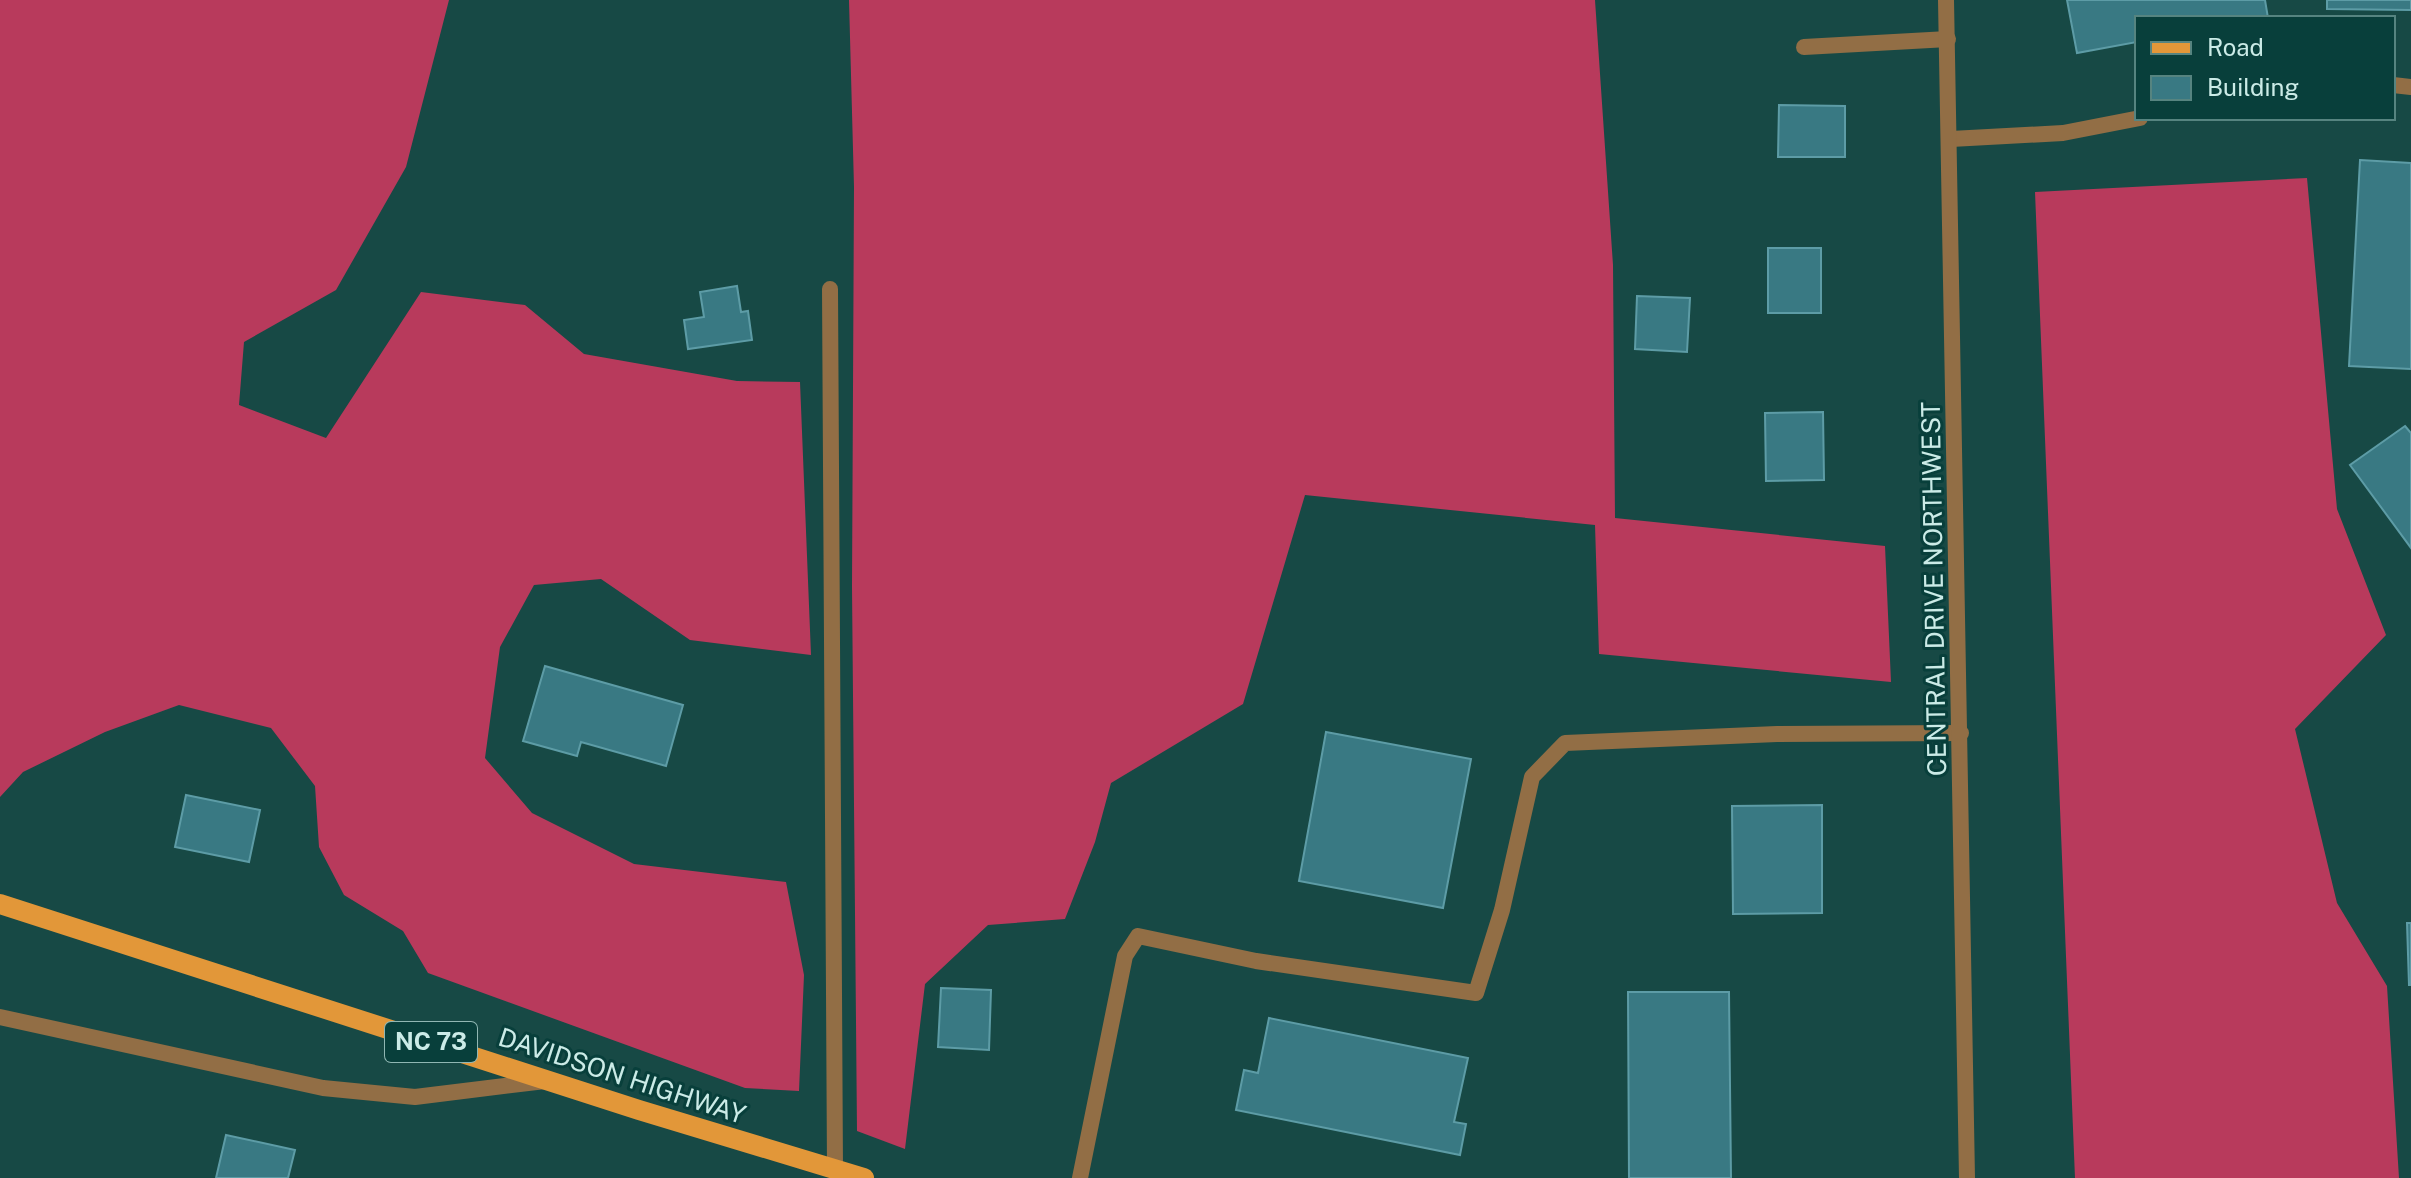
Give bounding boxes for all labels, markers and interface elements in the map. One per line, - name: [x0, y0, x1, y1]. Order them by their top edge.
- legend: [2135, 16, 2395, 120]
- text: Road: [2207, 33, 2264, 61]
- text: Building: [2207, 73, 2299, 101]
- street label: CENTRAL DRIVE NORTHWEST: [1915, 402, 1952, 776]
- street label: DAVIDSON HIGHWAY: [495, 1021, 750, 1130]
- road number: NC 73: [385, 1022, 477, 1062]

